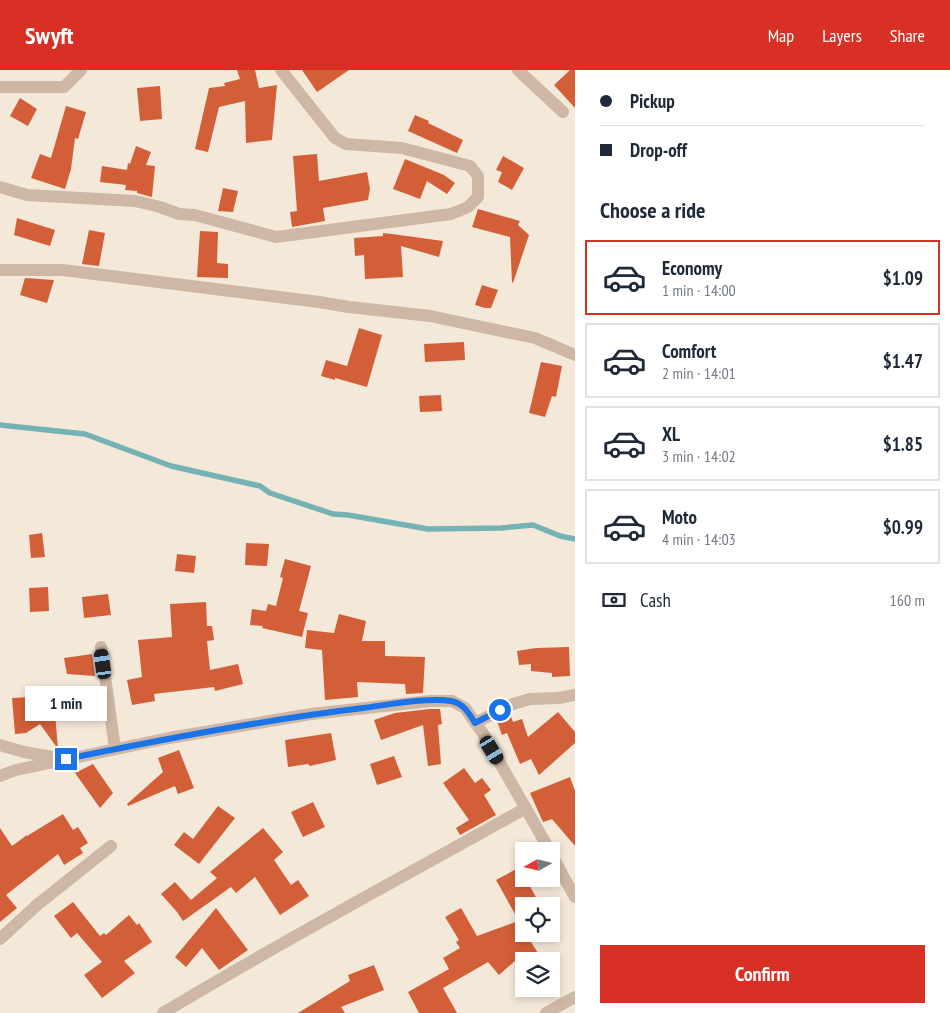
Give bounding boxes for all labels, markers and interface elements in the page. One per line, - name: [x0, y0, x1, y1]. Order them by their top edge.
- text: Swyft: [25, 20, 74, 51]
- text: Map: [768, 24, 794, 47]
- text: Layers: [822, 24, 862, 47]
- text: Share: [890, 24, 925, 47]
- text: Pickup: [630, 89, 675, 113]
- text: Drop-off: [630, 138, 687, 162]
- text: Choose a ride: [600, 196, 705, 224]
- icon: car: [602, 255, 647, 300]
- text: Economy: [662, 256, 722, 280]
- text: $1.09: [883, 266, 923, 290]
- text: 1 min · 14:00: [662, 280, 736, 300]
- icon: car: [602, 338, 647, 383]
- text: Comfort: [662, 339, 716, 363]
- text: $1.47: [883, 349, 923, 373]
- text: 2 min · 14:01: [662, 363, 736, 383]
- icon: car: [602, 421, 647, 466]
- text: XL: [662, 422, 680, 446]
- text: $1.85: [883, 432, 923, 456]
- text: 3 min · 14:02: [662, 446, 736, 466]
- icon: car: [602, 504, 647, 549]
- text: Moto: [662, 505, 697, 529]
- text: $0.99: [883, 515, 923, 539]
- text: 4 min · 14:03: [662, 529, 736, 549]
- icon: cash: [600, 586, 628, 614]
- text: Cash: [640, 588, 671, 612]
- text: 160 m: [890, 590, 925, 610]
- car: [93, 648, 112, 680]
- callout: 1 min: [25, 686, 107, 722]
- text: 1 min: [50, 693, 82, 713]
- route start: [489, 699, 511, 721]
- car: [477, 733, 506, 767]
- route end: [55, 748, 77, 770]
- north arrow: [515, 842, 560, 888]
- map controls: [515, 842, 560, 997]
- button: locate: [515, 897, 560, 942]
- button: Confirm: [600, 945, 925, 1003]
- button: layers: [515, 952, 560, 997]

